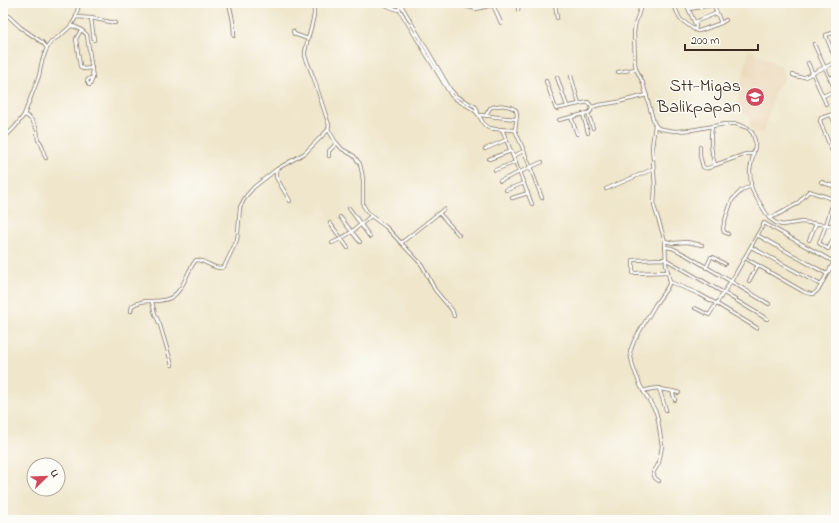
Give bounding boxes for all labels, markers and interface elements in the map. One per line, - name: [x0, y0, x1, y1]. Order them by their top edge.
- scale bar: [685, 26, 758, 52]
- text: 200 m: [691, 32, 720, 50]
- place label: Stt-Migas Balikpapan: [656, 74, 741, 121]
- school or university icon: Stt-Migas Balikpapan: [744, 86, 766, 108]
- north arrow: [26, 457, 66, 497]
- text: U: [46, 467, 63, 480]

